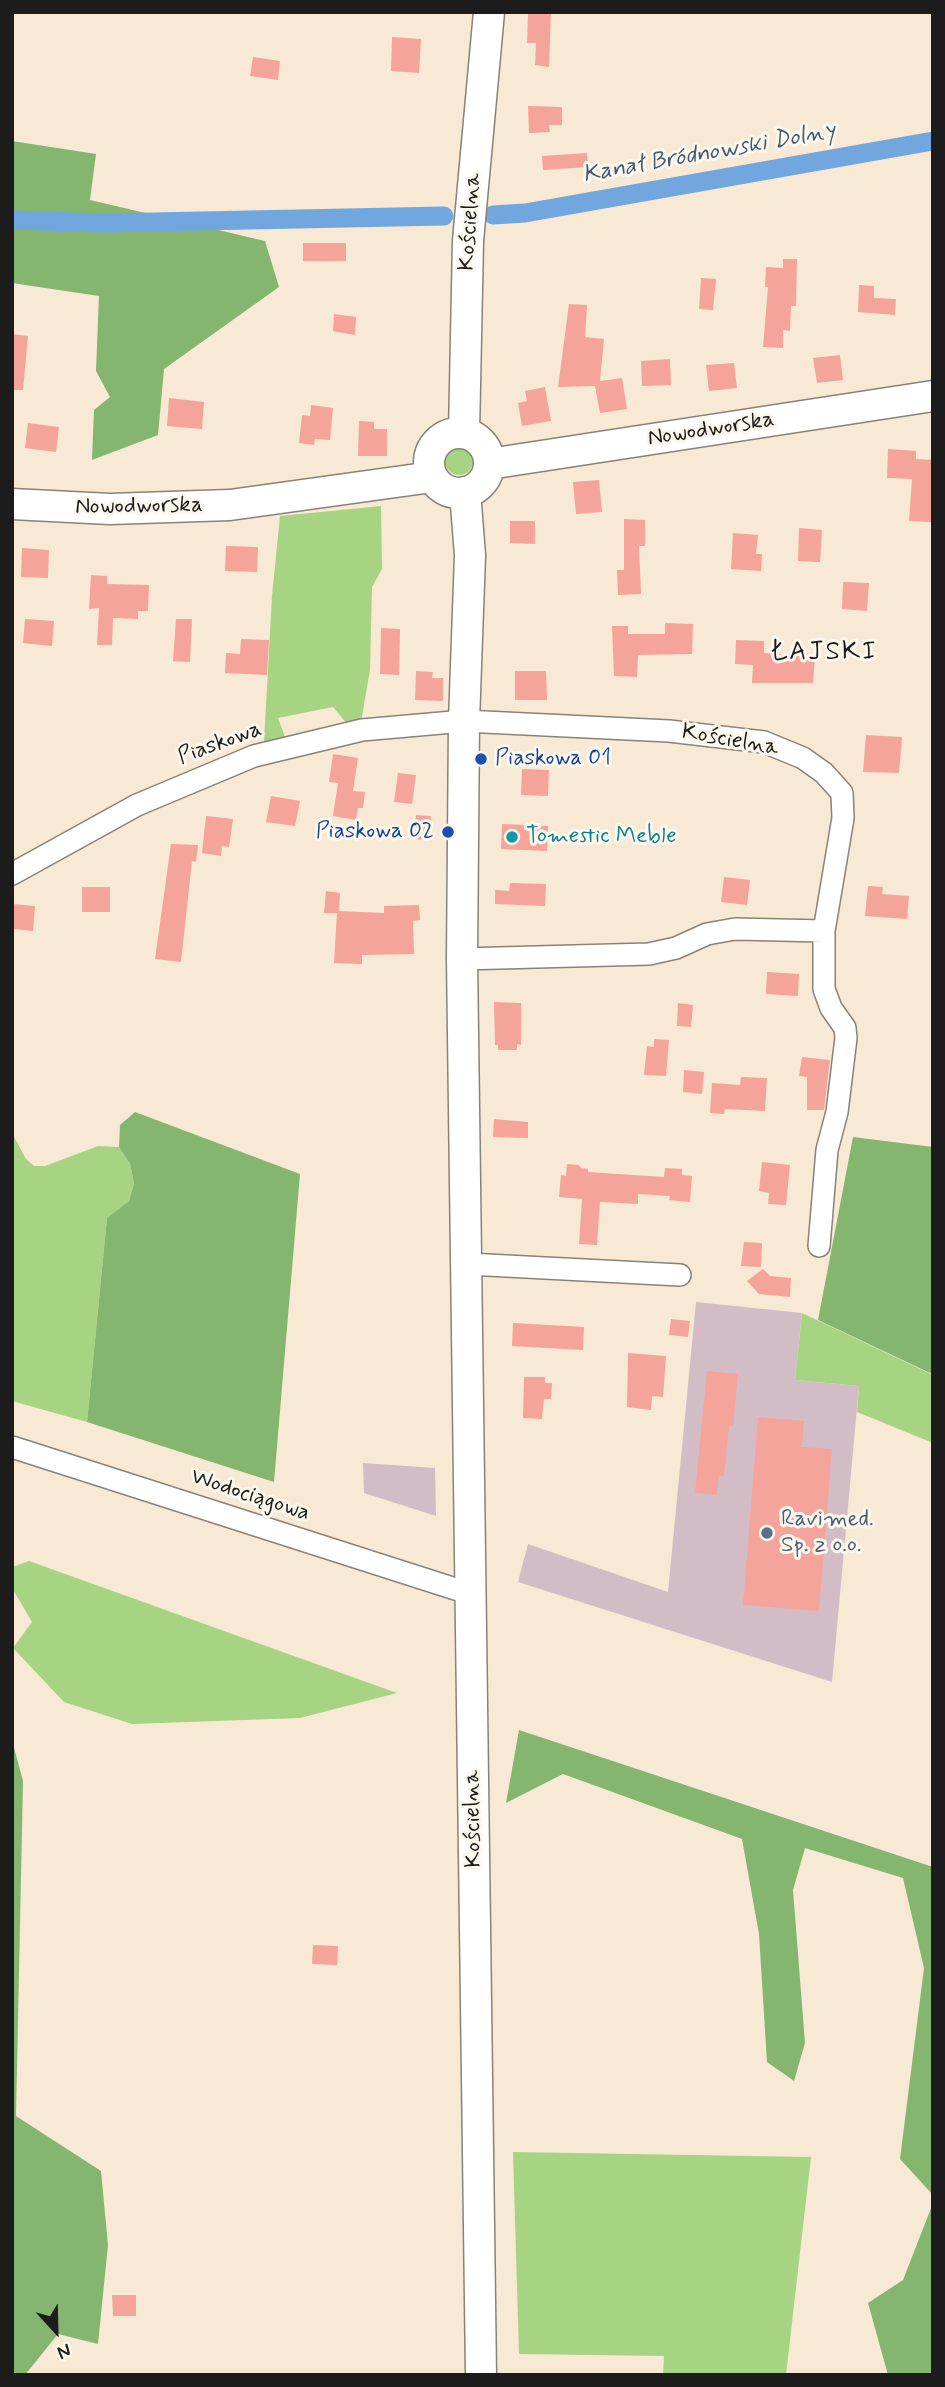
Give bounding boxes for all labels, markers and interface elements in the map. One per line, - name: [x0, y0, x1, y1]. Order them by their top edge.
- water label: Kanał Bródnowski Dolny: [581, 118, 837, 190]
- street label: Kościelna: [454, 172, 488, 272]
- street label: Nowodworska: [646, 406, 776, 454]
- street label: Nowodworska: [75, 492, 203, 522]
- district label: ŁAJSKI: [772, 638, 876, 670]
- street label: Piaskowa: [174, 716, 266, 772]
- street label: Kościelna: [679, 719, 781, 763]
- place label: Piaskowa 01: [495, 745, 611, 773]
- marker: Piaskowa 01: [473, 751, 489, 767]
- place label: Piaskowa 02: [316, 818, 434, 846]
- place label: Tomestic Meble: [526, 823, 677, 851]
- marker: Piaskowa 02: [440, 824, 456, 840]
- marker: Tomestic Meble: [504, 829, 520, 845]
- street label: Wodociągowa: [187, 1464, 313, 1528]
- place label: Ravimed. Sp. z o.o.: [781, 1506, 874, 1560]
- marker: Ravimed. Sp. z o.o.: [759, 1525, 775, 1541]
- street label: Kościelna: [459, 1770, 489, 1868]
- north arrow: [21, 2296, 91, 2366]
- text: N: [54, 2337, 75, 2365]

